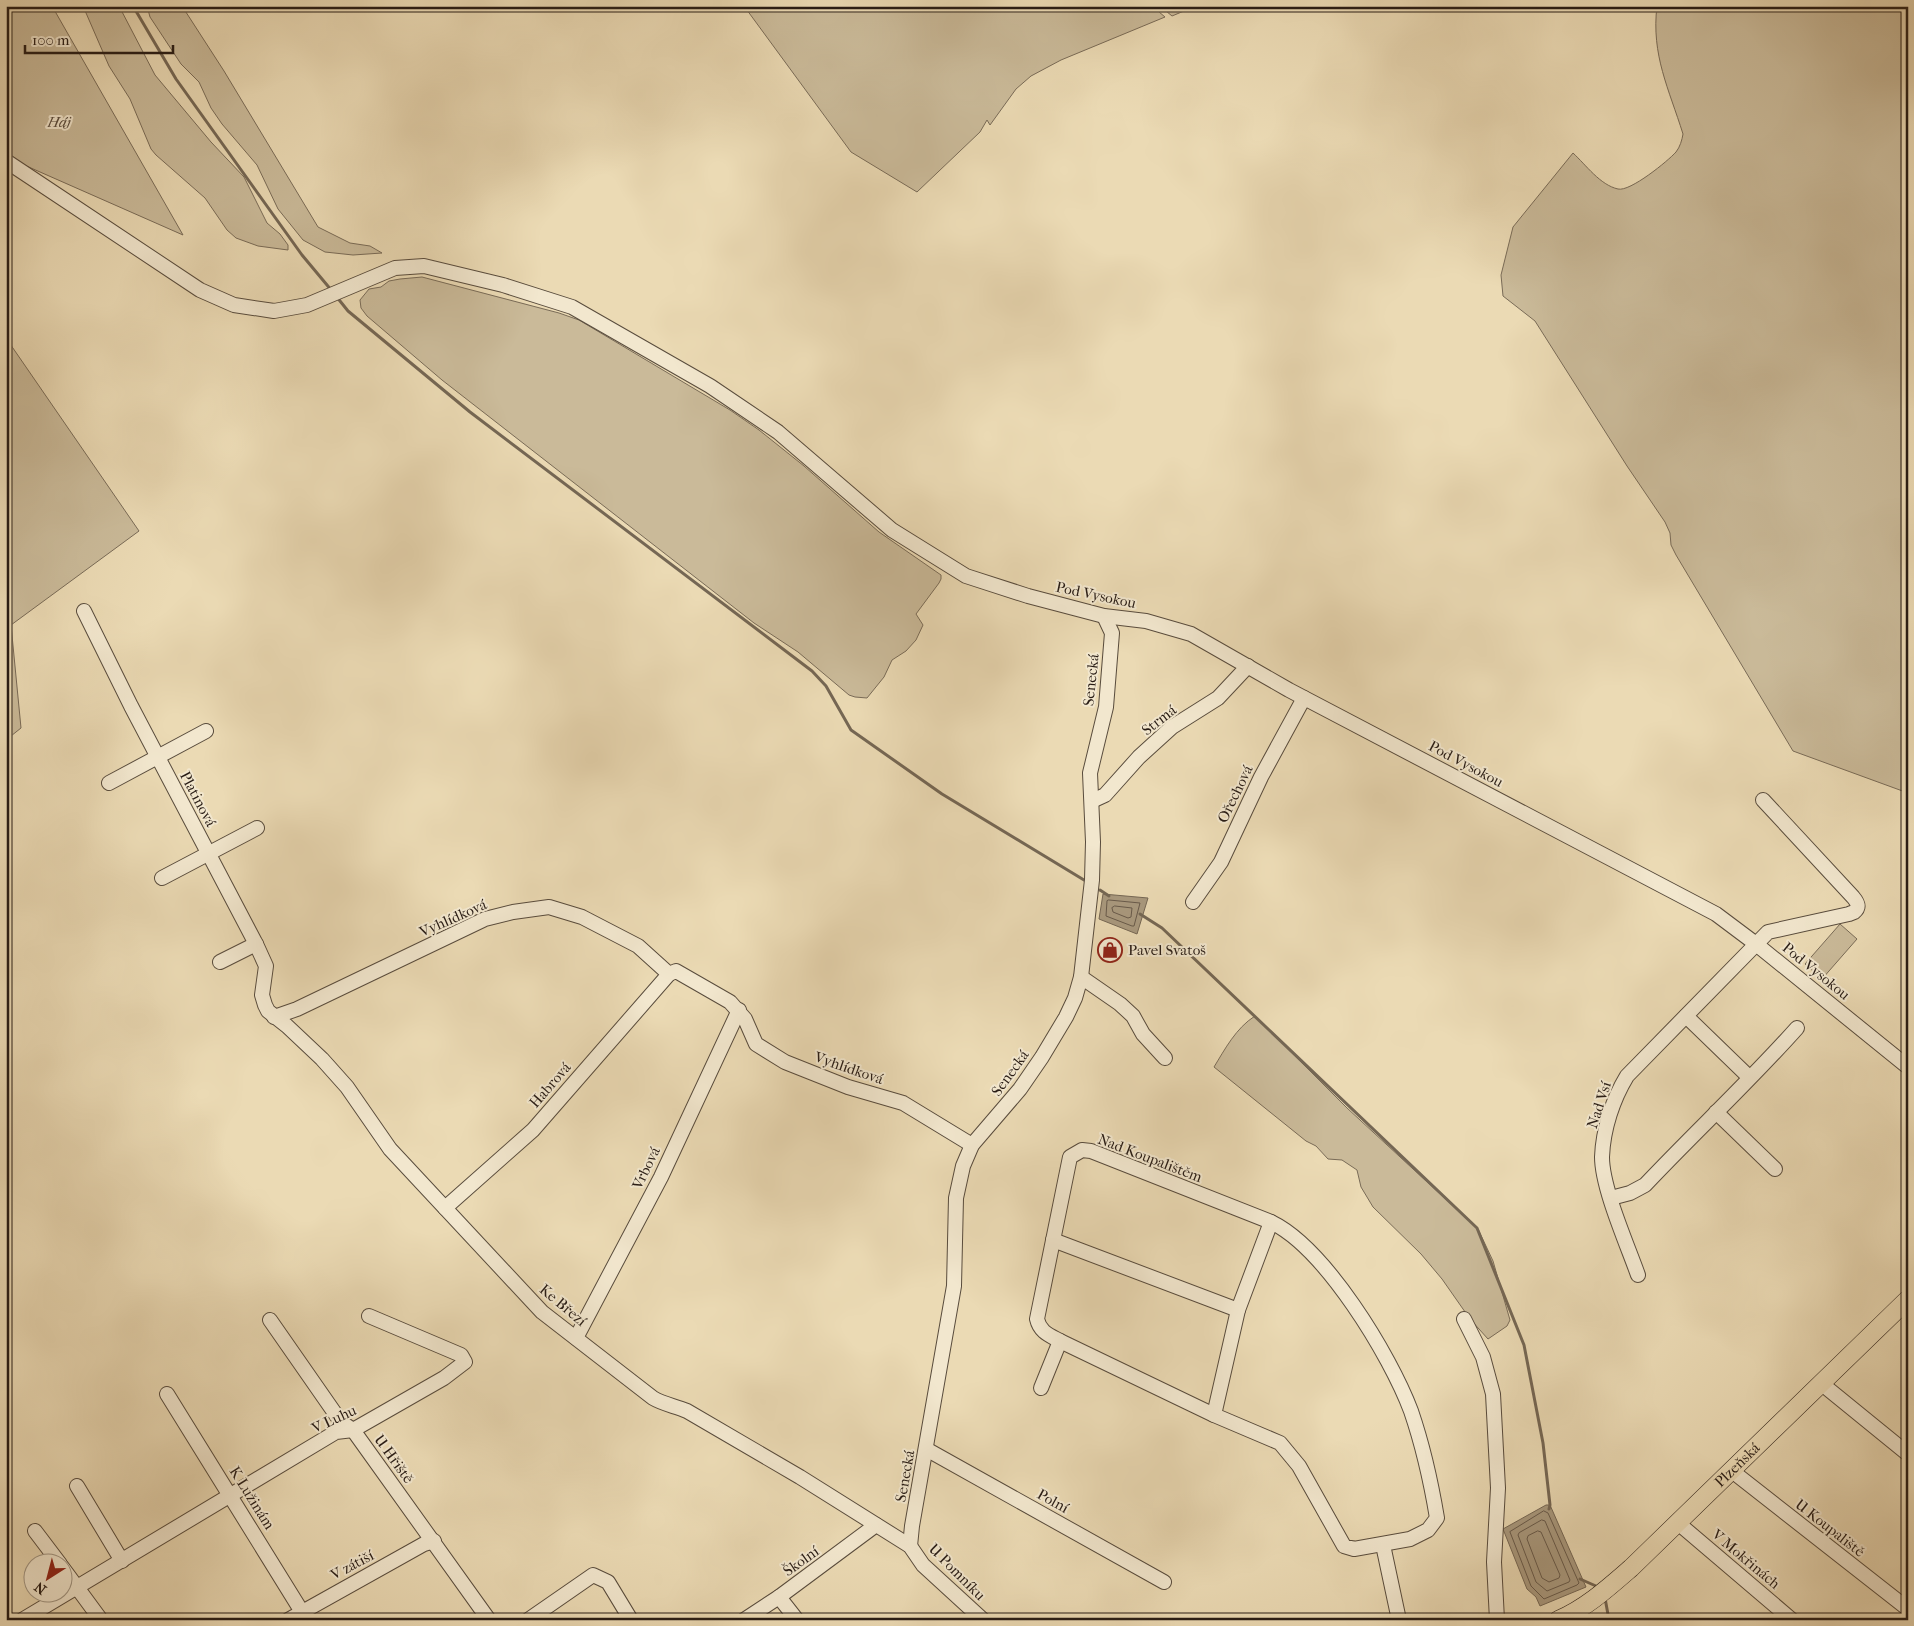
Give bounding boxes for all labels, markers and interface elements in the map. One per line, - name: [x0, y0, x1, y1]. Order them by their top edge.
- scale bar: [25, 22, 172, 54]
- text: 100 m: [32, 31, 70, 49]
- park label: Háj: [46, 113, 72, 131]
- street label: Pod Vysokou: [1054, 578, 1138, 612]
- street label: Senecká: [1079, 652, 1103, 707]
- street label: Strmá: [1138, 700, 1181, 739]
- street label: Pod Vysokou: [1426, 737, 1507, 791]
- street label: Ořechová: [1213, 761, 1257, 826]
- street label: Platinová: [176, 768, 221, 831]
- street label: Vyhlídková: [416, 895, 490, 941]
- shop icon: Pavel Svatoš: [1097, 937, 1123, 963]
- street label: Pod Vysokou: [1779, 938, 1854, 1004]
- place label: Pavel Svatoš: [1128, 941, 1206, 959]
- street label: Senecká: [987, 1046, 1033, 1099]
- street label: Vyhlídková: [811, 1048, 887, 1089]
- street label: Habrová: [525, 1058, 575, 1111]
- street label: Nad Vsí: [1583, 1079, 1615, 1131]
- street label: Nad Koupalištěm: [1095, 1130, 1205, 1186]
- street label: Vrbová: [628, 1143, 664, 1193]
- street label: Ke Březí: [536, 1280, 591, 1330]
- street label: V Luhu: [308, 1401, 360, 1438]
- street label: U Hřiště: [370, 1431, 418, 1487]
- street label: Plzeňská: [1711, 1438, 1764, 1491]
- street label: Senecká: [892, 1448, 919, 1503]
- street label: K Lužinám: [226, 1463, 279, 1533]
- street label: Polní: [1034, 1485, 1073, 1517]
- street label: U Koupaliště: [1792, 1495, 1869, 1561]
- street label: V Mokřinách: [1708, 1525, 1784, 1593]
- street label: U Pomníku: [925, 1540, 990, 1605]
- street label: Školní: [780, 1542, 823, 1580]
- street label: V zátiší: [326, 1546, 377, 1584]
- north arrow: [22, 1554, 72, 1604]
- text: N: [31, 1578, 50, 1598]

